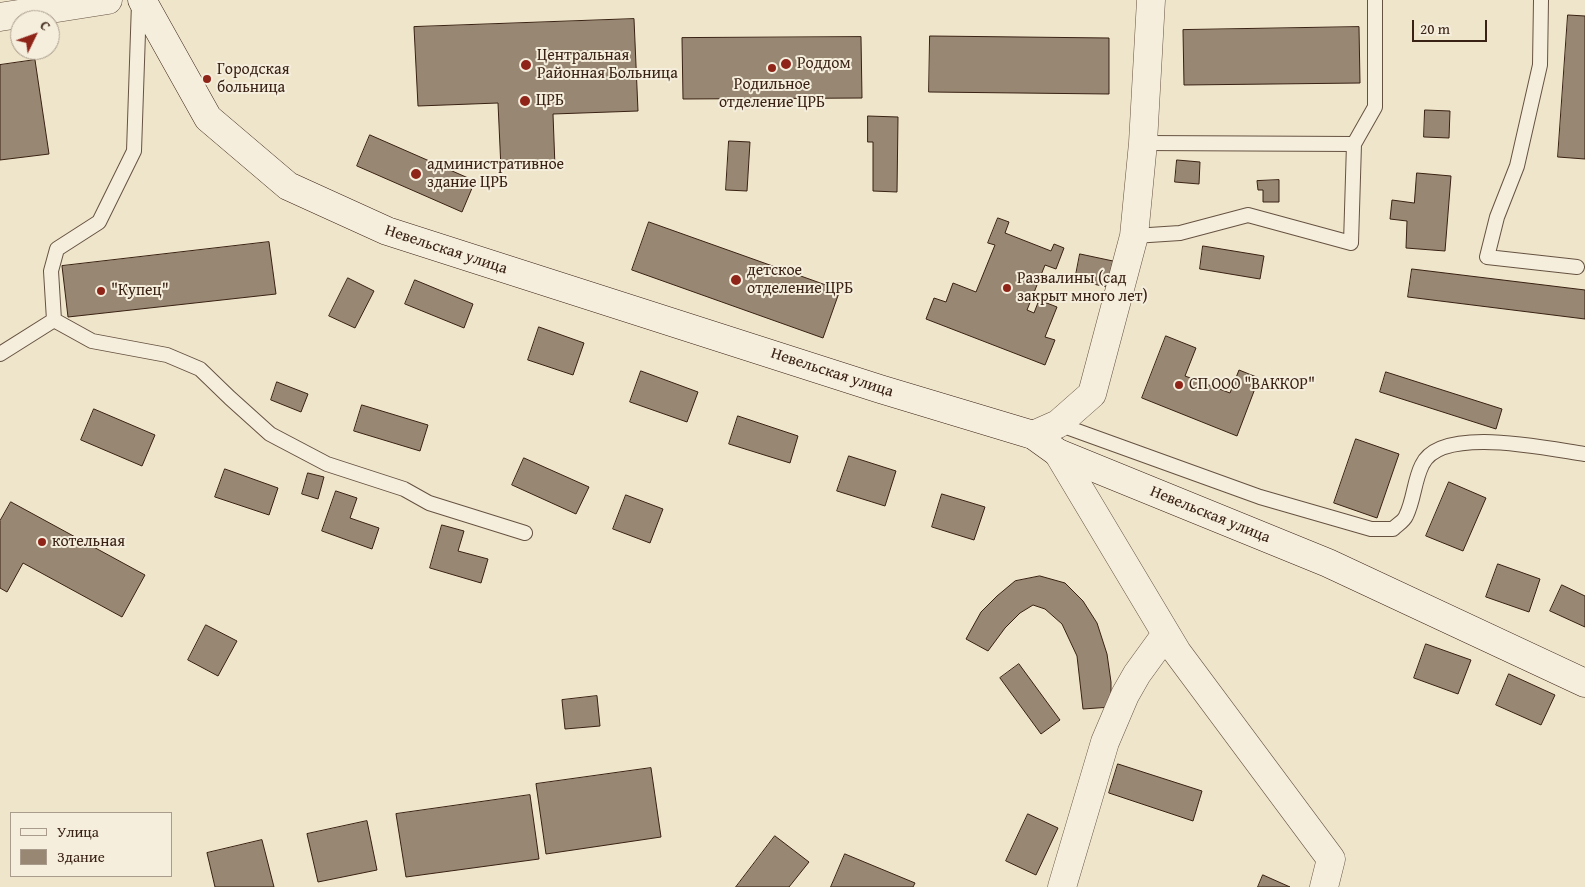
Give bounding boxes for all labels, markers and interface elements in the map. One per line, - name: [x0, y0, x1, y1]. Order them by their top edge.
- north arrow: [10, 10, 60, 60]
- scale bar: [1415, 10, 1490, 42]
- text: С: [35, 16, 55, 35]
- text: 20 m: [1420, 18, 1450, 39]
- place label: Центральная Районная Больница: [537, 46, 678, 84]
- place label: Роддом: [797, 54, 851, 74]
- marker: Роддом: [779, 57, 793, 71]
- marker: Центральная Районная Больница: [519, 58, 533, 72]
- place label: Городская больница: [217, 60, 290, 98]
- marker: Родильное отделение ЦРБ: [766, 62, 778, 74]
- marker: Городская больница: [201, 73, 213, 85]
- place label: Родильное отделение ЦРБ: [719, 75, 825, 113]
- place label: ЦРБ: [536, 91, 564, 111]
- marker: ЦРБ: [518, 94, 532, 108]
- place label: административное здание ЦРБ: [427, 155, 564, 193]
- marker: административное здание ЦРБ: [409, 167, 423, 181]
- street label: Невельская улица: [382, 221, 510, 279]
- place label: детское отделение ЦРБ: [747, 261, 853, 299]
- place label: Развалины (сад закрыт много лет): [1017, 269, 1148, 307]
- marker: детское отделение ЦРБ: [729, 273, 743, 287]
- place label: "Купец": [111, 281, 169, 301]
- marker: Развалины (сад закрыт много лет): [1001, 282, 1013, 294]
- marker: "Купец": [95, 285, 107, 297]
- street label: Невельская улица: [768, 344, 896, 402]
- place label: СП ООО "ВАККОР": [1189, 375, 1315, 395]
- marker: СП ООО "ВАККОР": [1173, 379, 1185, 391]
- street label: Невельская улица: [1147, 482, 1273, 548]
- place label: котельная: [52, 532, 125, 552]
- marker: котельная: [36, 536, 48, 548]
- legend: [10, 812, 172, 877]
- text: Улица: [57, 821, 99, 842]
- text: Здание: [57, 846, 105, 867]

